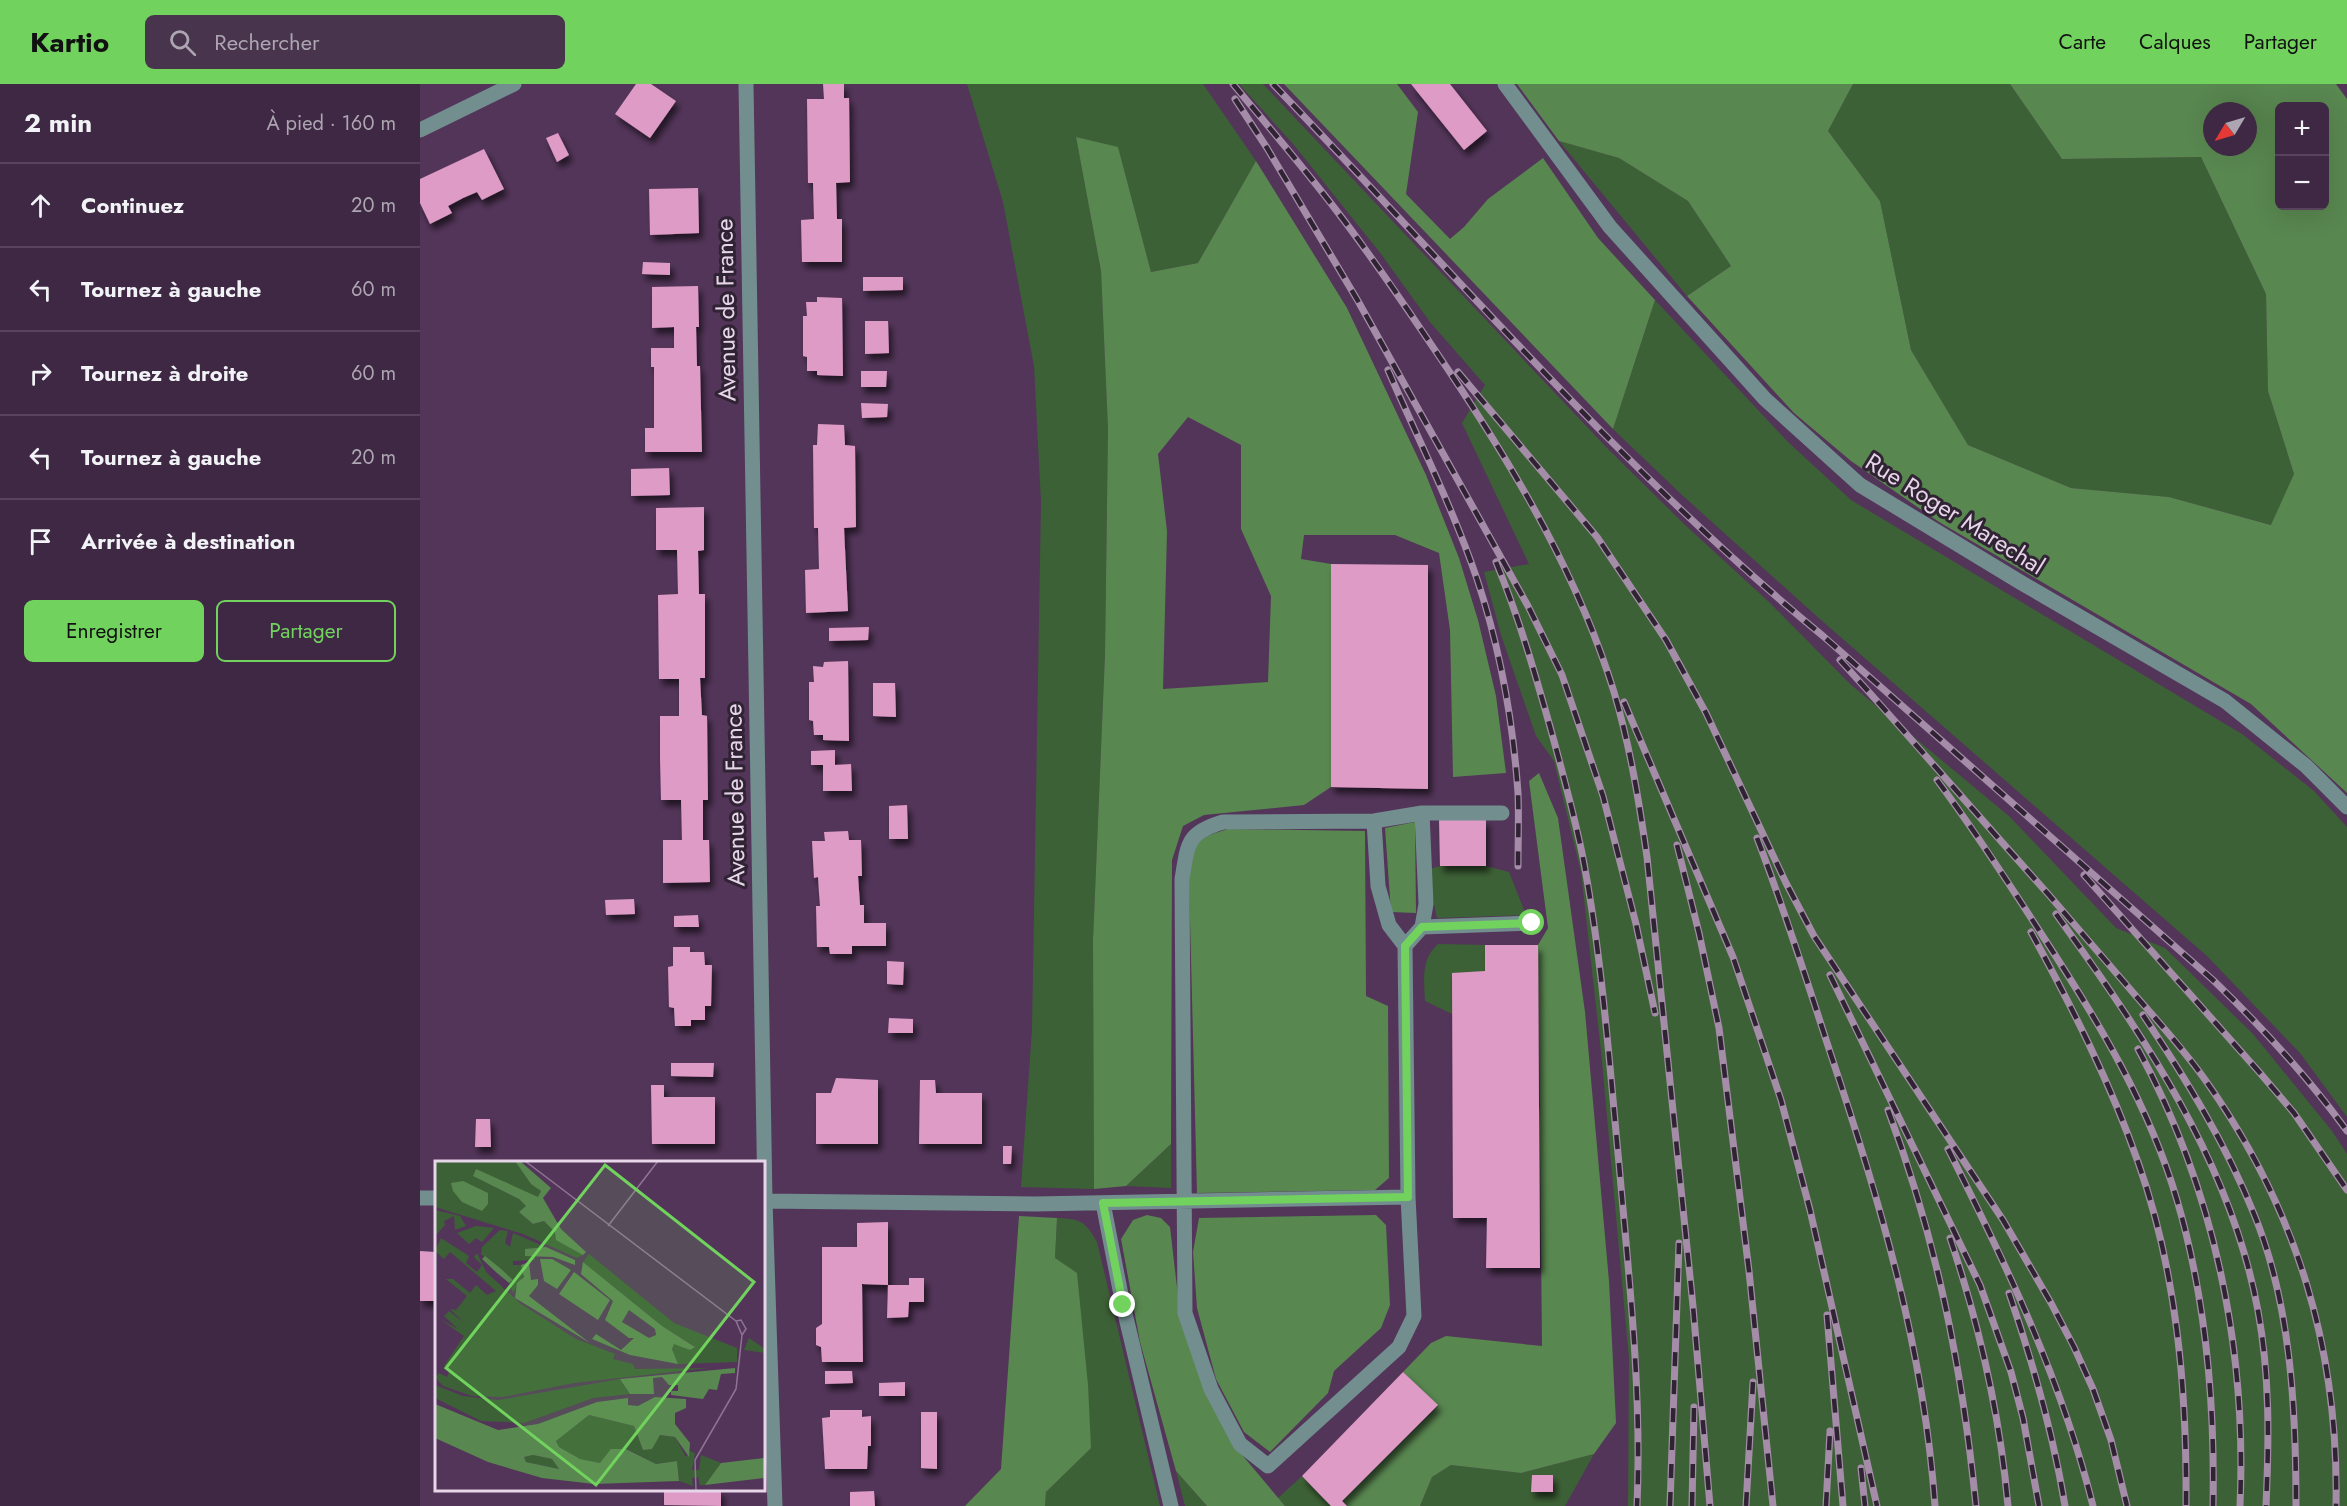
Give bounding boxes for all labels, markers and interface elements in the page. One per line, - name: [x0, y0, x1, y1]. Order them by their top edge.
- search box: [145, 15, 565, 69]
- text: Kartio: [30, 22, 109, 63]
- icon: search: [166, 26, 199, 59]
- text: Rechercher: [214, 26, 320, 58]
- text: Carte: [2059, 27, 2106, 57]
- text: Calques: [2139, 27, 2211, 57]
- text: Partager: [2244, 27, 2317, 57]
- north arrow: [2203, 102, 2257, 156]
- map controls: [2275, 102, 2329, 210]
- button: +: [2275, 102, 2329, 156]
- text: 2 min: [24, 104, 92, 142]
- text: À pied · 160 m: [266, 109, 396, 138]
- button: −: [2275, 156, 2329, 210]
- icon: ahead: [24, 189, 57, 222]
- text: Continuez: [81, 189, 184, 221]
- text: 20 m: [351, 191, 396, 220]
- street label: Avenue de France: [706, 218, 745, 402]
- icon: left: [24, 273, 57, 306]
- text: Tournez à gauche: [81, 273, 261, 305]
- text: 60 m: [351, 275, 396, 304]
- icon: right: [24, 357, 57, 390]
- text: Tournez à droite: [81, 357, 248, 389]
- text: 60 m: [351, 359, 396, 388]
- icon: left: [24, 441, 57, 474]
- text: Tournez à gauche: [81, 441, 261, 473]
- text: 20 m: [351, 443, 396, 472]
- street label: Rue Roger Marechal: [1859, 444, 2052, 583]
- icon: arrive: [24, 525, 57, 558]
- text: Arrivée à destination: [81, 525, 295, 557]
- button: Enregistrer: [24, 600, 204, 662]
- button: Partager: [216, 600, 396, 662]
- street label: Avenue de France: [715, 703, 754, 887]
- route start: [1518, 909, 1544, 935]
- inset map: [435, 1161, 765, 1491]
- route end: [1109, 1291, 1135, 1317]

